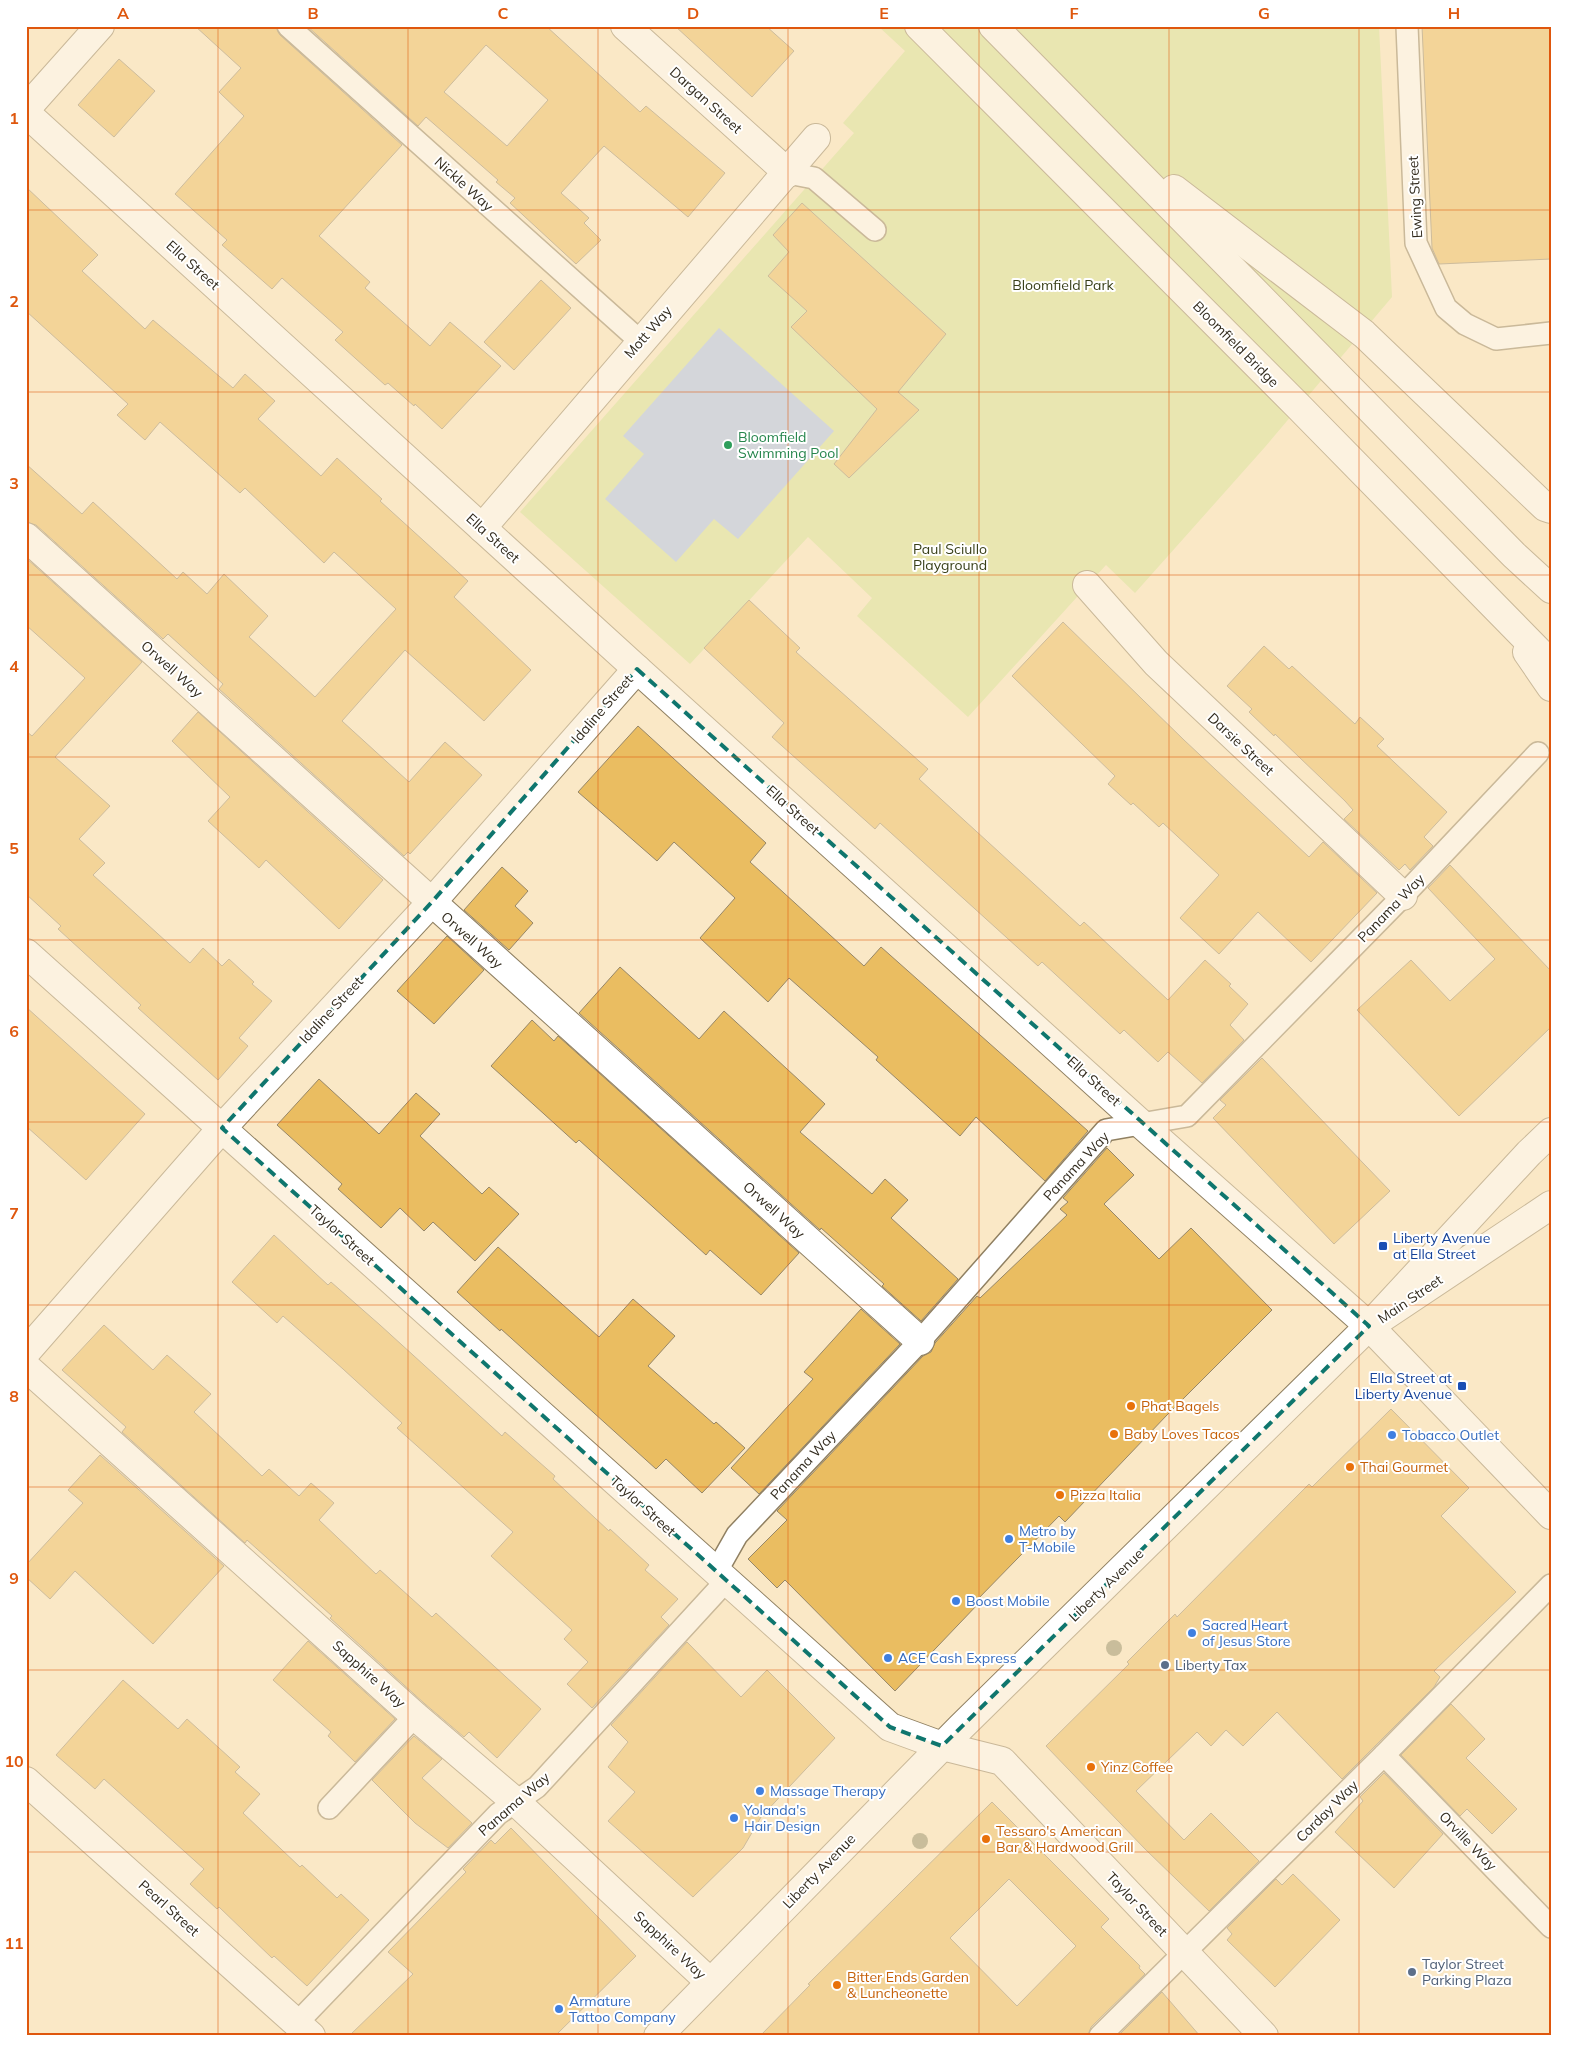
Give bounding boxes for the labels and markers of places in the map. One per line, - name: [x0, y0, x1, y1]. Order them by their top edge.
- place label: Bloomfield Swimming Pool: [738, 428, 838, 462]
- marker: Bloomfield Swimming Pool: [722, 439, 734, 451]
- place label: Liberty Avenue at Ella Street: [1393, 1229, 1490, 1263]
- marker: Liberty Avenue at Ella Street: [1377, 1240, 1389, 1252]
- place label: Ella Street at Liberty Avenue: [1355, 1369, 1452, 1403]
- marker: Ella Street at Liberty Avenue: [1456, 1380, 1468, 1392]
- place label: Phat Bagels: [1141, 1397, 1220, 1415]
- marker: Phat Bagels: [1125, 1400, 1137, 1412]
- place label: Baby Loves Tacos: [1124, 1425, 1240, 1443]
- place label: Tobacco Outlet: [1402, 1426, 1499, 1444]
- marker: Baby Loves Tacos: [1108, 1428, 1120, 1440]
- marker: Tobacco Outlet: [1386, 1429, 1398, 1441]
- place label: Thai Gourmet: [1360, 1458, 1448, 1476]
- marker: Thai Gourmet: [1344, 1461, 1356, 1473]
- place label: Pizza Italia: [1070, 1486, 1141, 1504]
- marker: Pizza Italia: [1054, 1489, 1066, 1501]
- place label: Metro by T-Mobile: [1019, 1522, 1076, 1556]
- marker: Metro by T-Mobile: [1003, 1533, 1015, 1545]
- place label: Boost Mobile: [966, 1592, 1050, 1610]
- marker: Boost Mobile: [950, 1595, 962, 1607]
- place label: Sacred Heart of Jesus Store: [1202, 1616, 1290, 1650]
- marker: Sacred Heart of Jesus Store: [1186, 1627, 1198, 1639]
- place label: ACE Cash Express: [898, 1649, 1017, 1667]
- marker: ACE Cash Express: [882, 1652, 894, 1664]
- place label: Liberty Tax: [1175, 1656, 1247, 1674]
- marker: Liberty Tax: [1159, 1659, 1171, 1671]
- place label: Yinz Coffee: [1100, 1758, 1173, 1776]
- marker: Yinz Coffee: [1085, 1761, 1097, 1773]
- place label: Massage Therapy: [770, 1782, 886, 1800]
- marker: Massage Therapy: [754, 1785, 766, 1797]
- place label: Yolanda's Hair Design: [743, 1801, 820, 1835]
- marker: Yolanda's Hair Design: [728, 1812, 740, 1824]
- place label: Tessaro's American Bar & Hardwood Grill: [996, 1822, 1134, 1856]
- marker: Tessaro's American Bar & Hardwood Grill: [980, 1833, 992, 1845]
- place label: Taylor Street Parking Plaza: [1422, 1955, 1512, 1989]
- marker: Taylor Street Parking Plaza: [1406, 1966, 1418, 1978]
- place label: Bitter Ends Garden & Luncheonette: [847, 1968, 969, 2002]
- marker: Bitter Ends Garden & Luncheonette: [831, 1979, 843, 1991]
- place label: Armature Tattoo Company: [569, 1992, 676, 2026]
- marker: Armature Tattoo Company: [553, 2003, 565, 2015]

